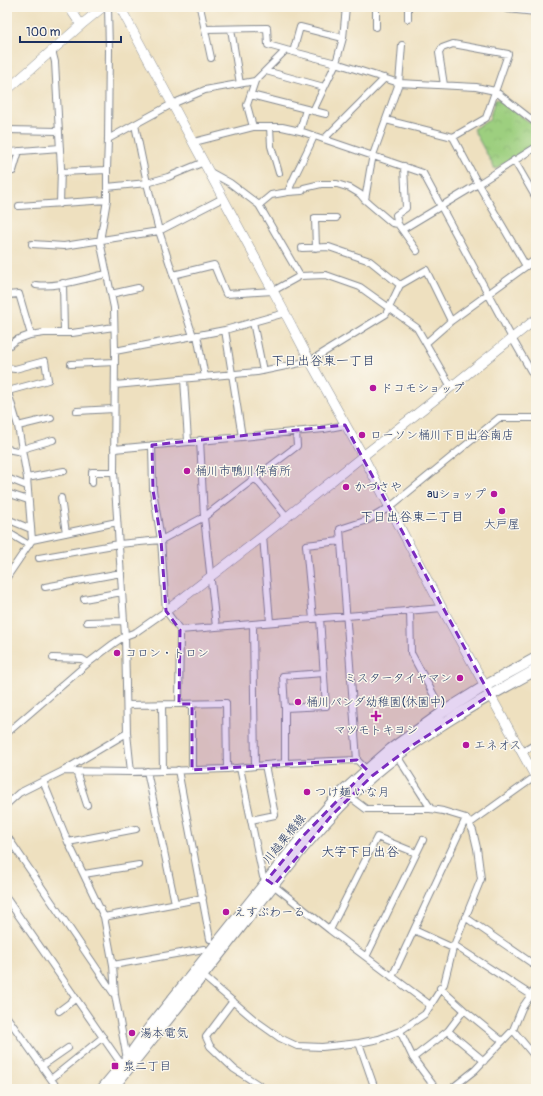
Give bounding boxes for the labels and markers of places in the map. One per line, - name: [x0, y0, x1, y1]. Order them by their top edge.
- place label: ドコモショップ: [381, 381, 465, 396]
- marker: ドコモショップ: [368, 383, 378, 393]
- place label: ローソン桶川下日出谷南店: [370, 428, 514, 443]
- marker: ローソン桶川下日出谷南店: [357, 430, 367, 440]
- place label: 桶川市鴨川保育所: [195, 464, 291, 479]
- marker: 桶川市鴨川保育所: [182, 466, 192, 476]
- place label: かづさや: [354, 480, 402, 495]
- marker: かづさや: [341, 482, 351, 492]
- place label: auショップ: [427, 487, 486, 502]
- marker: auショップ: [489, 489, 499, 499]
- marker: 大戸屋: [497, 506, 507, 516]
- place label: 大戸屋: [484, 517, 520, 532]
- place label: コロン・トロン: [125, 646, 209, 661]
- marker: コロン・トロン: [112, 648, 122, 658]
- place label: ミスタータイヤマン: [344, 671, 452, 686]
- marker: ミスタータイヤマン: [455, 673, 465, 683]
- place label: 桶川パンダ幼稚園(休園中): [306, 695, 446, 710]
- marker: 桶川パンダ幼稚園(休園中): [293, 697, 303, 707]
- marker: マツモトキヨシ: [371, 711, 381, 721]
- place label: マツモトキヨシ: [334, 723, 418, 738]
- place label: エネオス: [474, 738, 521, 753]
- marker: エネオス: [461, 740, 471, 750]
- place label: つけ麺 いな月: [315, 785, 390, 800]
- marker: つけ麺 いな月: [302, 787, 312, 797]
- place label: えすぷわーる: [234, 905, 305, 920]
- marker: えすぷわーる: [221, 907, 231, 917]
- place label: 湯本電気: [140, 1026, 188, 1041]
- marker: 湯本電気: [127, 1028, 137, 1038]
- place label: 泉二丁目: [123, 1059, 171, 1074]
- marker: 泉二丁目: [110, 1061, 120, 1071]

